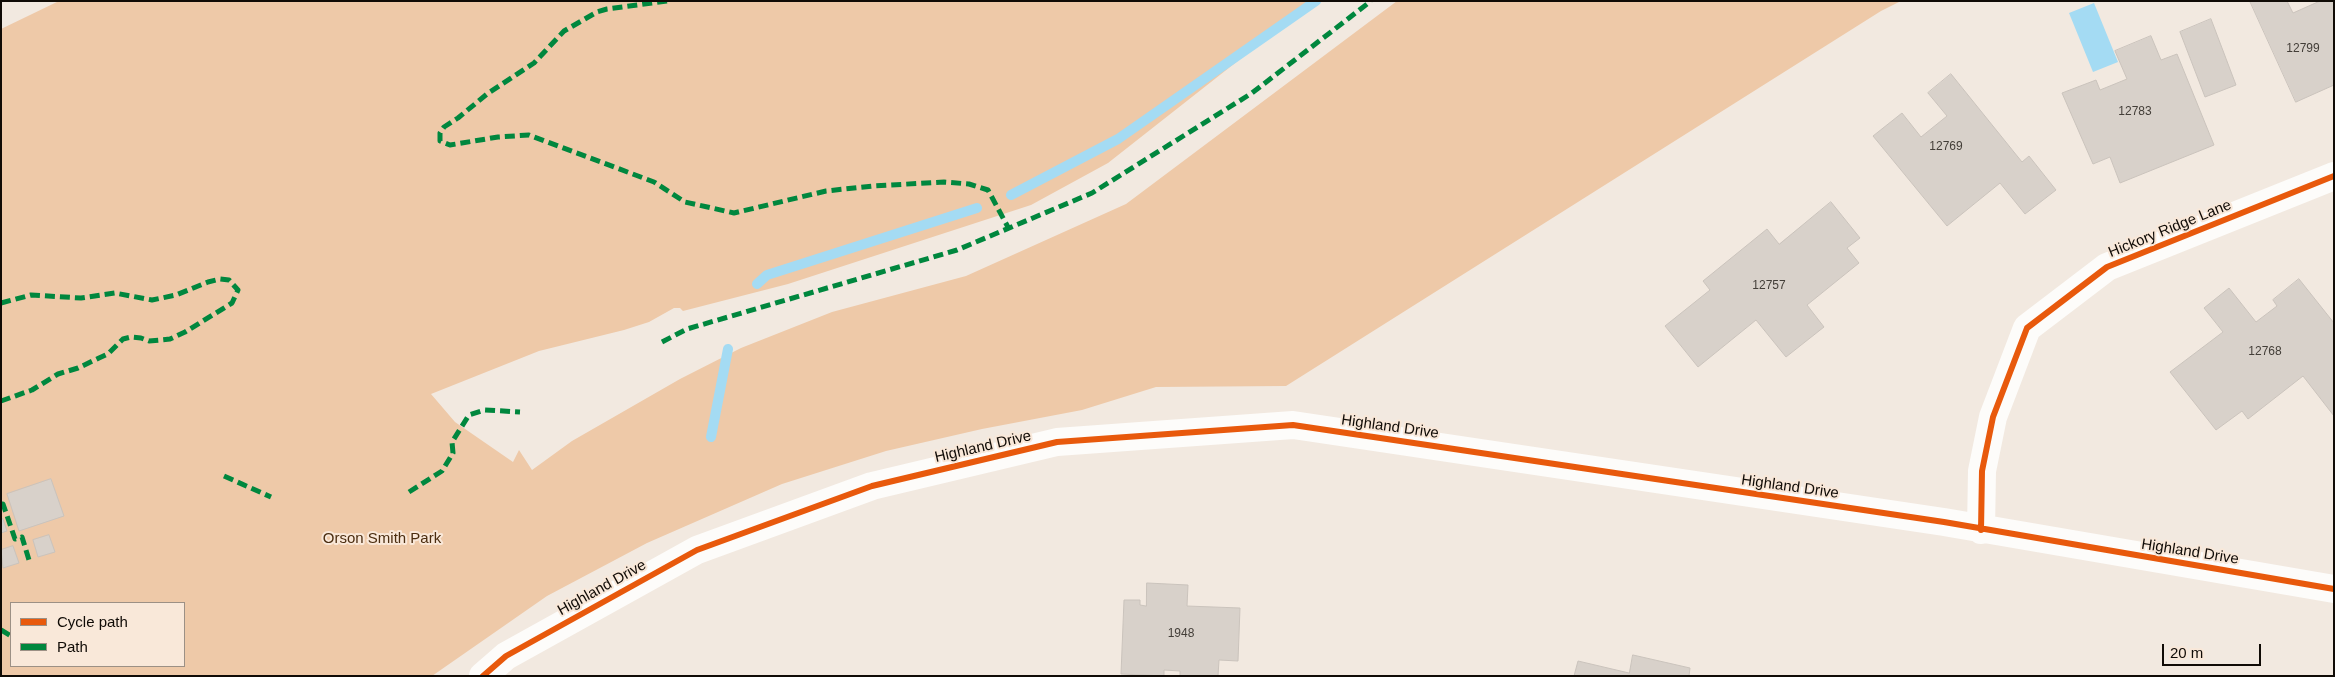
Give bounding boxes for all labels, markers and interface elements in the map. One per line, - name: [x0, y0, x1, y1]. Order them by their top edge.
- house number: 12799: [2286, 42, 2320, 56]
- house number: 12783: [2118, 105, 2152, 119]
- house number: 12769: [1929, 140, 1963, 154]
- street label: Hickory Ridge Lane: [2106, 196, 2234, 262]
- house number: 12757: [1752, 279, 1786, 293]
- house number: 12768: [2248, 345, 2282, 359]
- street label: Highland Drive: [1340, 411, 1440, 443]
- street label: Highland Drive: [933, 427, 1033, 467]
- street label: Highland Drive: [1740, 471, 1840, 503]
- park label: Orson Smith Park: [323, 530, 441, 548]
- street label: Highland Drive: [2140, 535, 2240, 569]
- street label: Highland Drive: [555, 556, 649, 620]
- legend: [10, 602, 185, 667]
- text: Cycle path: [57, 613, 128, 630]
- house number: 1948: [1168, 627, 1194, 641]
- scale bar: [2165, 634, 2264, 666]
- text: Path: [57, 638, 88, 655]
- text: 20 m: [2170, 644, 2203, 661]

